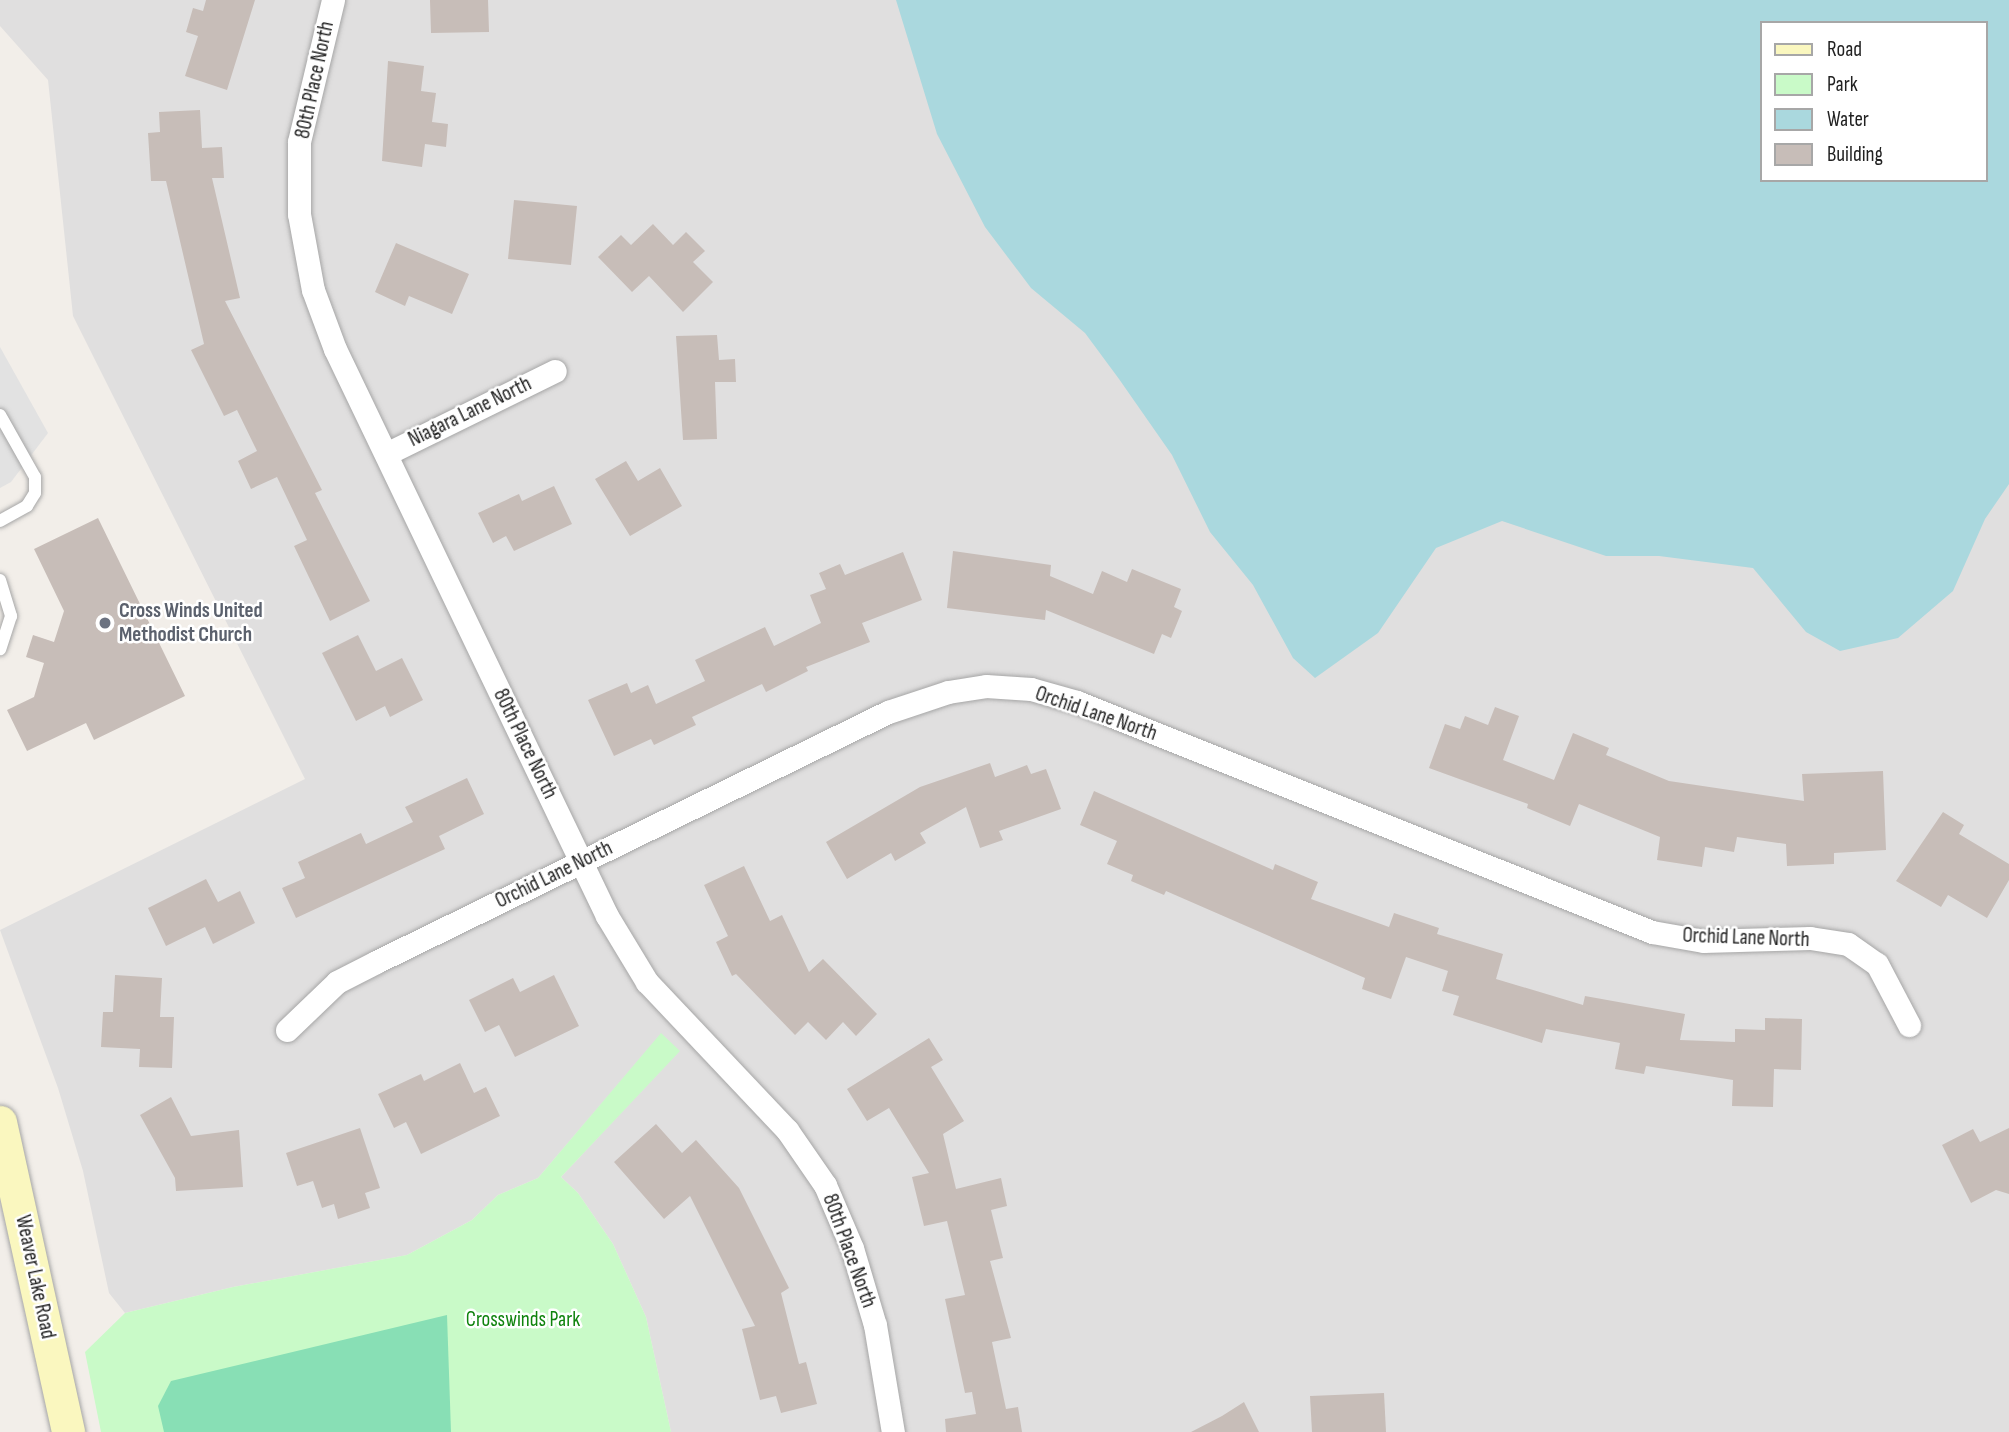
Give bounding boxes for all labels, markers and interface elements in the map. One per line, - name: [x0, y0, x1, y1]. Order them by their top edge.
- street label: 80th Place North: [290, 19, 340, 141]
- legend: [1760, 21, 1988, 182]
- text: Road: [1827, 37, 1862, 62]
- text: Park: [1827, 72, 1858, 97]
- text: Water: [1827, 107, 1869, 132]
- text: Building: [1827, 142, 1883, 167]
- street label: Niagara Lane North: [404, 371, 536, 453]
- place label: Cross Winds United Methodist Church: [119, 598, 263, 648]
- marker: Cross Winds United Methodist Church: [97, 615, 113, 631]
- street label: Orchid Lane North: [1032, 681, 1160, 747]
- street label: 80th Place North: [488, 685, 562, 803]
- street label: Orchid Lane North: [491, 836, 617, 914]
- street label: Orchid Lane North: [1682, 923, 1810, 953]
- street label: 80th Place North: [817, 1191, 881, 1311]
- street label: Weaver Lake Road: [10, 1213, 60, 1341]
- park label: Crosswinds Park: [466, 1307, 580, 1333]

